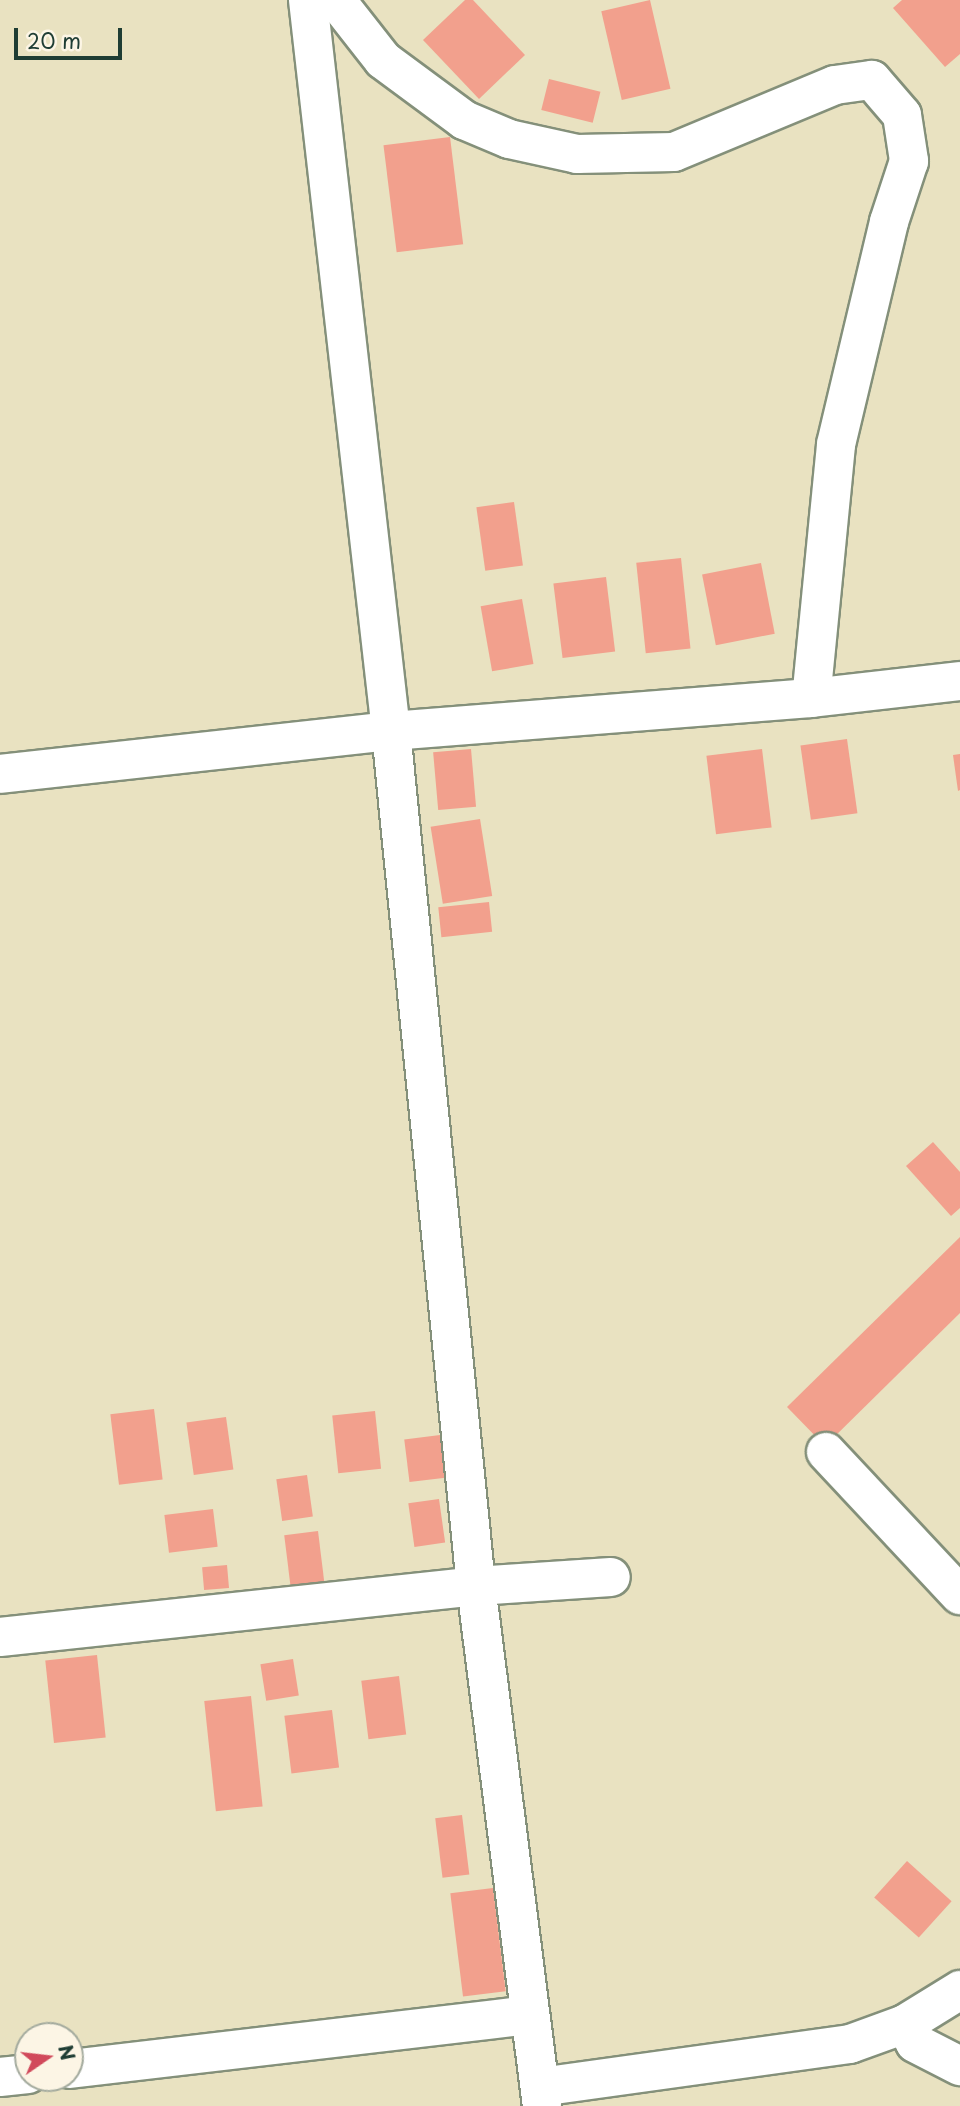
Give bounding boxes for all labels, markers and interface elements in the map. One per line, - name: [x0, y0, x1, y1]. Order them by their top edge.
- scale bar: [18, 14, 126, 58]
- text: 20 m: [27, 24, 81, 56]
- north arrow: [14, 2022, 84, 2092]
- text: N: [52, 2042, 83, 2063]

